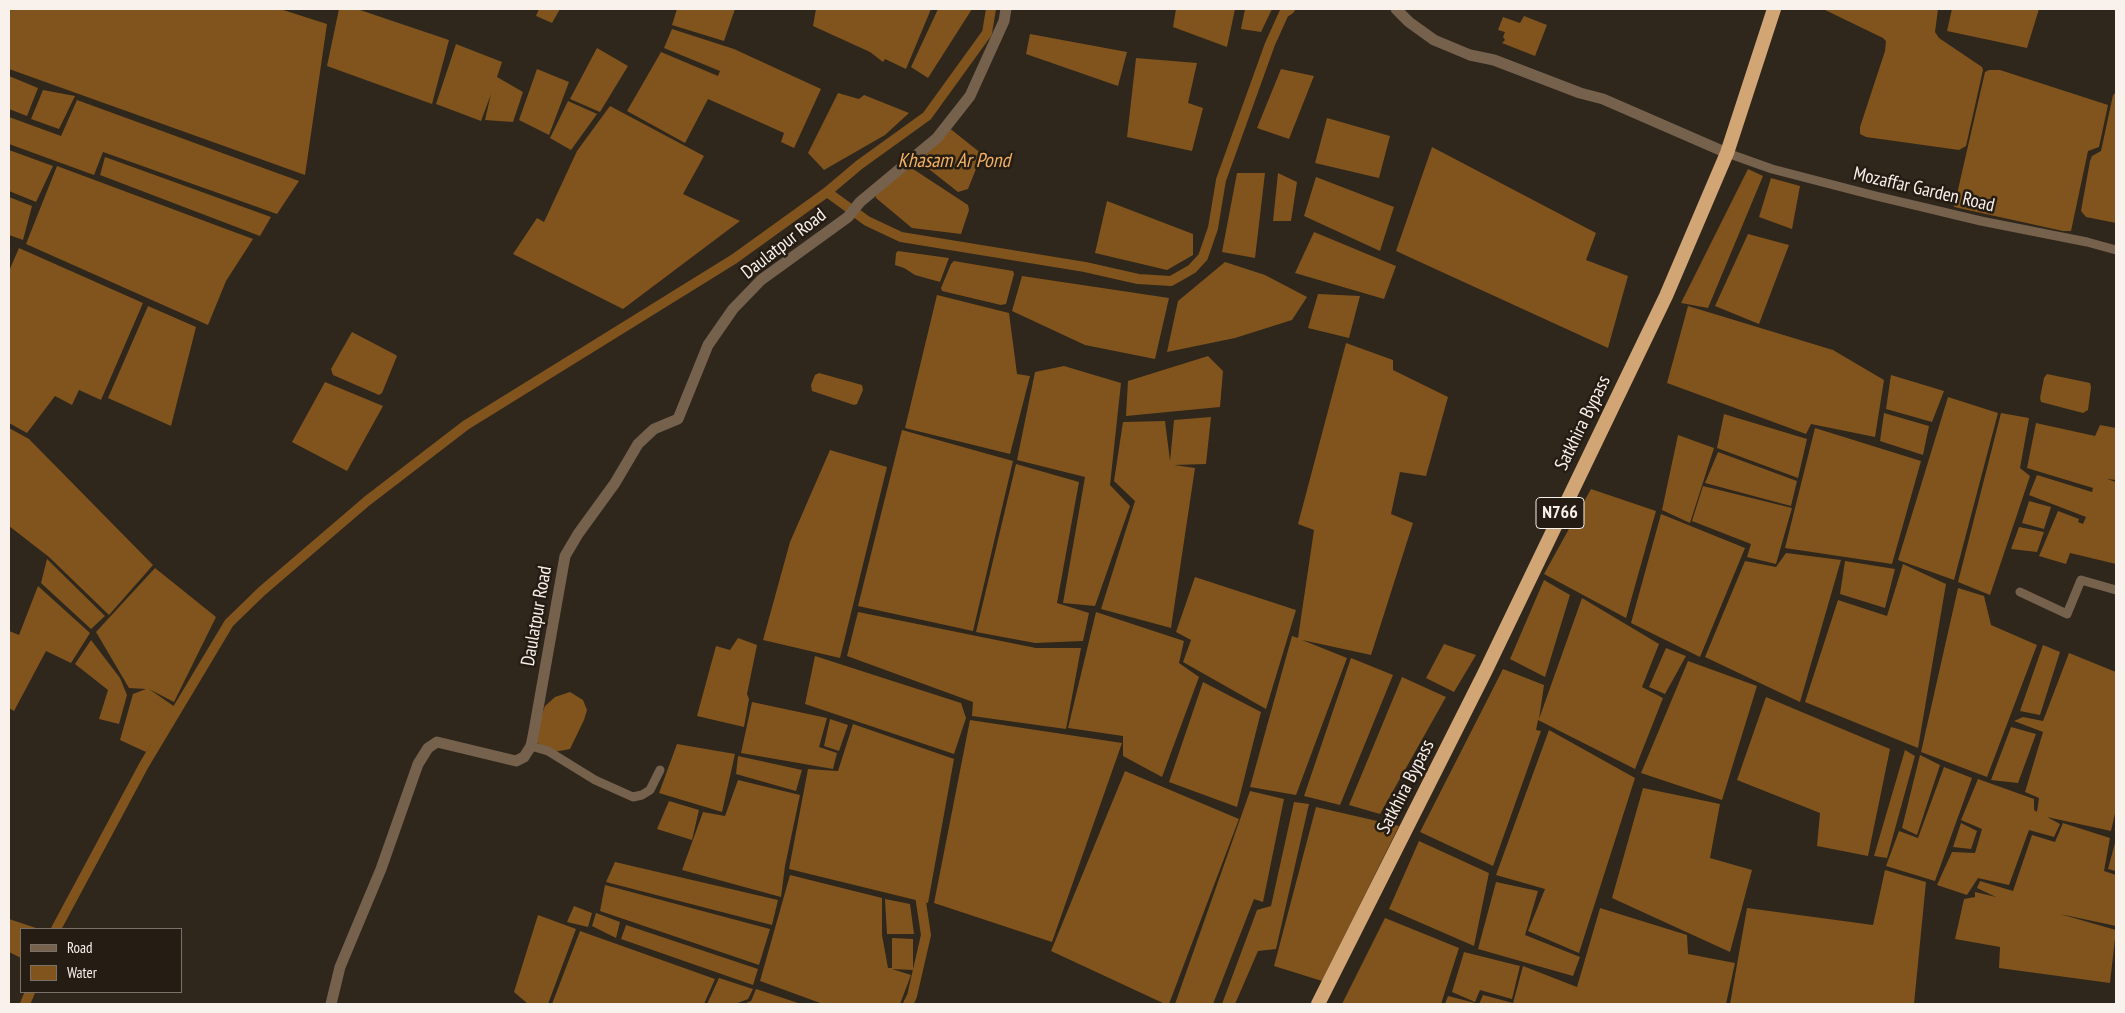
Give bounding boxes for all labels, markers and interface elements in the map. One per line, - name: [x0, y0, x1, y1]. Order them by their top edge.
- water label: Khasam Ar Pond: [898, 149, 1010, 173]
- street label: Mozaffar Garden Road: [1851, 163, 1997, 217]
- street label: Daulatpur Road: [737, 204, 831, 284]
- street label: Satkhira Bypass: [1550, 372, 1616, 474]
- road number: N766: [1536, 498, 1584, 528]
- street label: Daulatpur Road: [517, 564, 557, 668]
- street label: Satkhira Bypass: [1373, 736, 1439, 838]
- legend: [20, 928, 182, 993]
- text: Road: [67, 938, 93, 957]
- text: Water: [67, 963, 97, 982]

